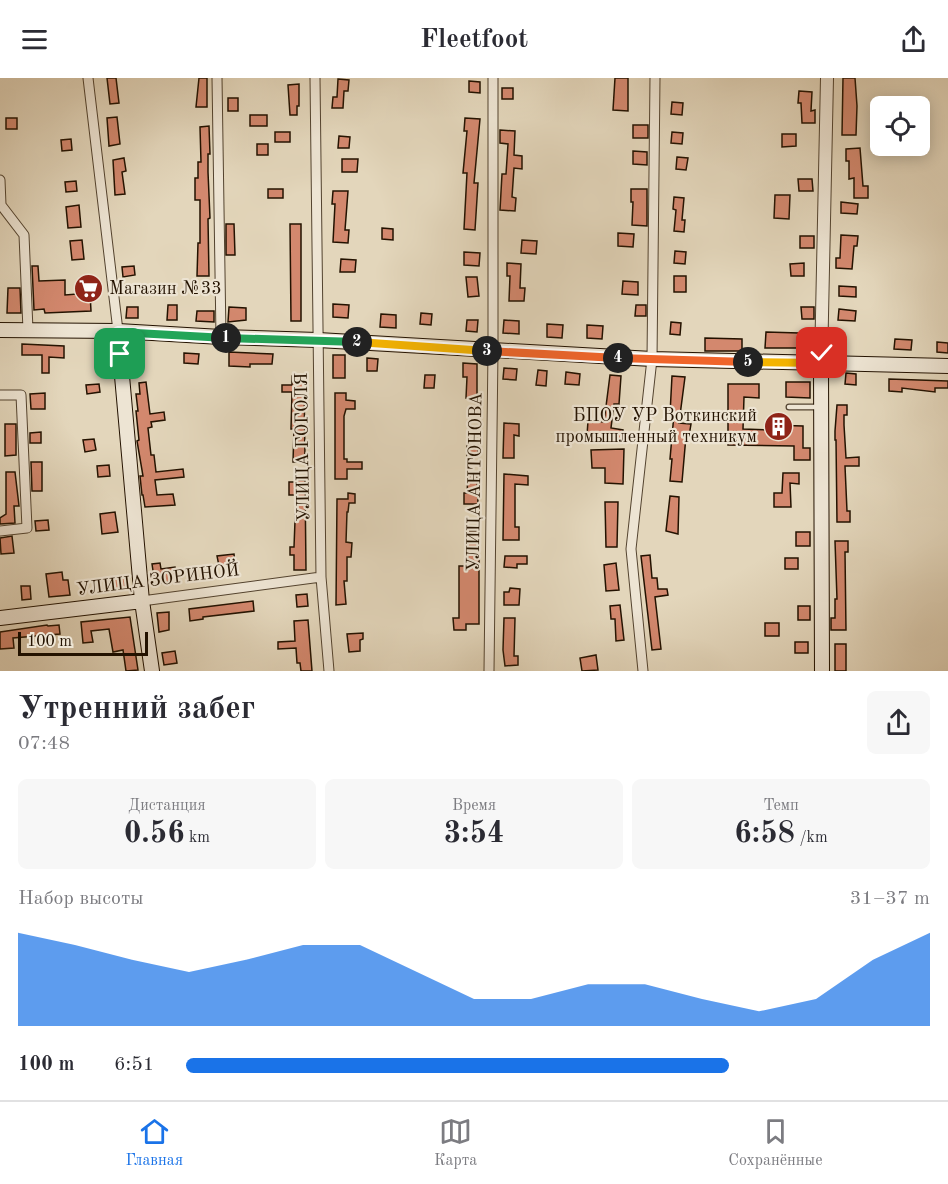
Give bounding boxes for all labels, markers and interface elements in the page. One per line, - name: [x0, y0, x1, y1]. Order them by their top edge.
- icon: menu: [18, 23, 51, 56]
- icon: share: [897, 23, 930, 56]
- text: Fleetfoot: [420, 26, 528, 53]
- map controls: [870, 96, 930, 156]
- button: locate: [870, 96, 930, 156]
- supermarket icon: Магазин №33: [72, 273, 104, 305]
- place label: Магазин №33: [109, 280, 222, 298]
- pin: 1: [211, 323, 241, 353]
- pin: 2: [342, 327, 372, 357]
- pin: [796, 327, 847, 378]
- pin: [94, 328, 145, 379]
- text: 1: [221, 330, 231, 346]
- text: 2: [352, 334, 362, 350]
- pin: 3: [472, 336, 502, 366]
- icon: check: [805, 336, 838, 369]
- icon: arrive: [103, 337, 136, 370]
- text: 3: [482, 343, 492, 359]
- pin: 4: [603, 343, 633, 373]
- pin: 5: [733, 347, 763, 377]
- text: 4: [613, 350, 623, 366]
- text: 5: [743, 354, 753, 370]
- street label: УЛИЦА ГОГОЛЯ: [293, 372, 313, 522]
- street label: УЛИЦА АНТОНОВА: [464, 392, 486, 572]
- place label: БПОУ УР Воткинский промышленный техникум: [556, 407, 757, 446]
- building icon: БПОУ УР Воткинский промышленный техникум: [762, 410, 794, 442]
- street label: УЛИЦА ЗОРИНОЙ: [75, 557, 241, 599]
- scale bar: [18, 629, 148, 656]
- text: 100 m: [27, 634, 72, 650]
- button: share: [867, 691, 930, 754]
- text: Утренний забег: [18, 693, 255, 726]
- text: 07:48: [18, 734, 70, 754]
- text: Дистанция: [128, 798, 206, 814]
- text: Время: [452, 798, 496, 814]
- text: Темп: [763, 798, 799, 814]
- text: 0.56: [124, 819, 185, 849]
- text: 3:54: [444, 819, 504, 849]
- text: 6:58: [734, 819, 795, 849]
- text: km: [185, 830, 210, 846]
- text: /km: [795, 830, 828, 846]
- text: Набор высоты: [18, 889, 144, 909]
- text: 31–37 m: [850, 889, 930, 909]
- text: 100 m: [18, 1055, 74, 1075]
- text: 6:51: [114, 1055, 154, 1075]
- tab: Главная: [125, 1115, 183, 1171]
- tab: Карта: [434, 1115, 477, 1171]
- tab: Сохранённые: [728, 1115, 823, 1171]

